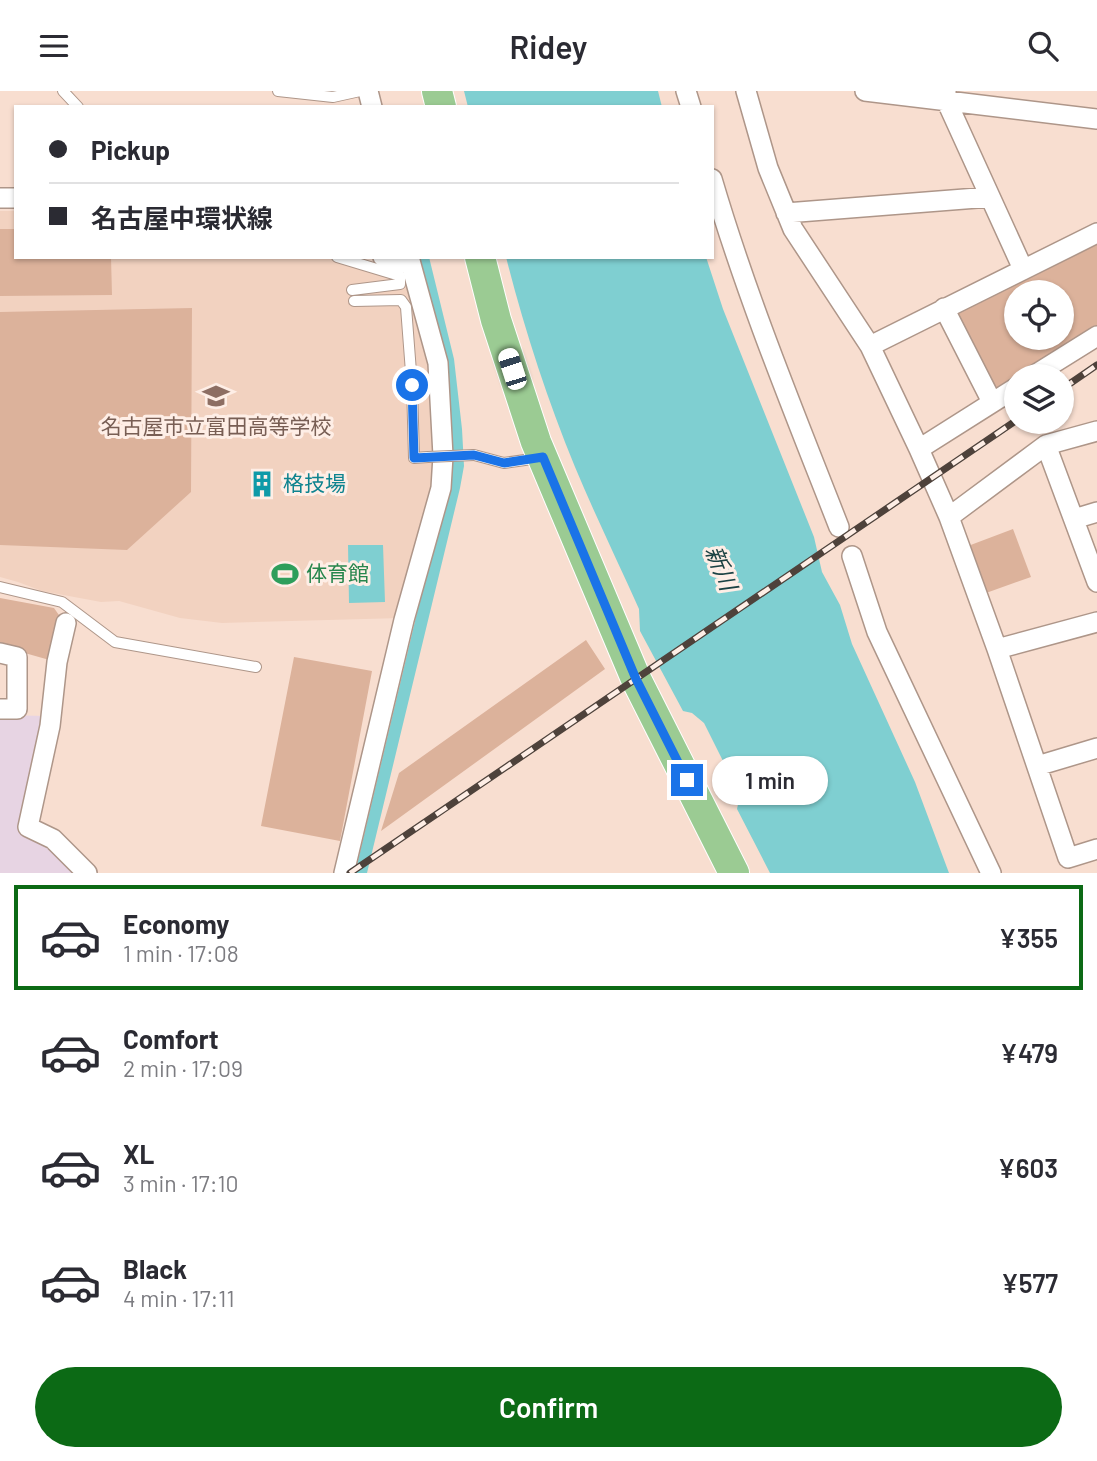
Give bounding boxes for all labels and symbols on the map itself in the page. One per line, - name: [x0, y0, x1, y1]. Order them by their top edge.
- car: [496, 346, 529, 392]
- route start: [396, 369, 428, 401]
- school or university icon: 名古屋市立富田高等学校: [201, 381, 231, 411]
- place label: 名古屋市立富田高等学校: [101, 413, 332, 438]
- building icon: 格技場: [247, 469, 277, 499]
- place label: 格技場: [283, 470, 346, 495]
- water label: 新川: [700, 541, 745, 597]
- sports icon: 体育館: [270, 559, 300, 589]
- place label: 体育館: [306, 560, 369, 585]
- callout: 1 min: [712, 755, 827, 805]
- route end: [671, 764, 703, 796]

